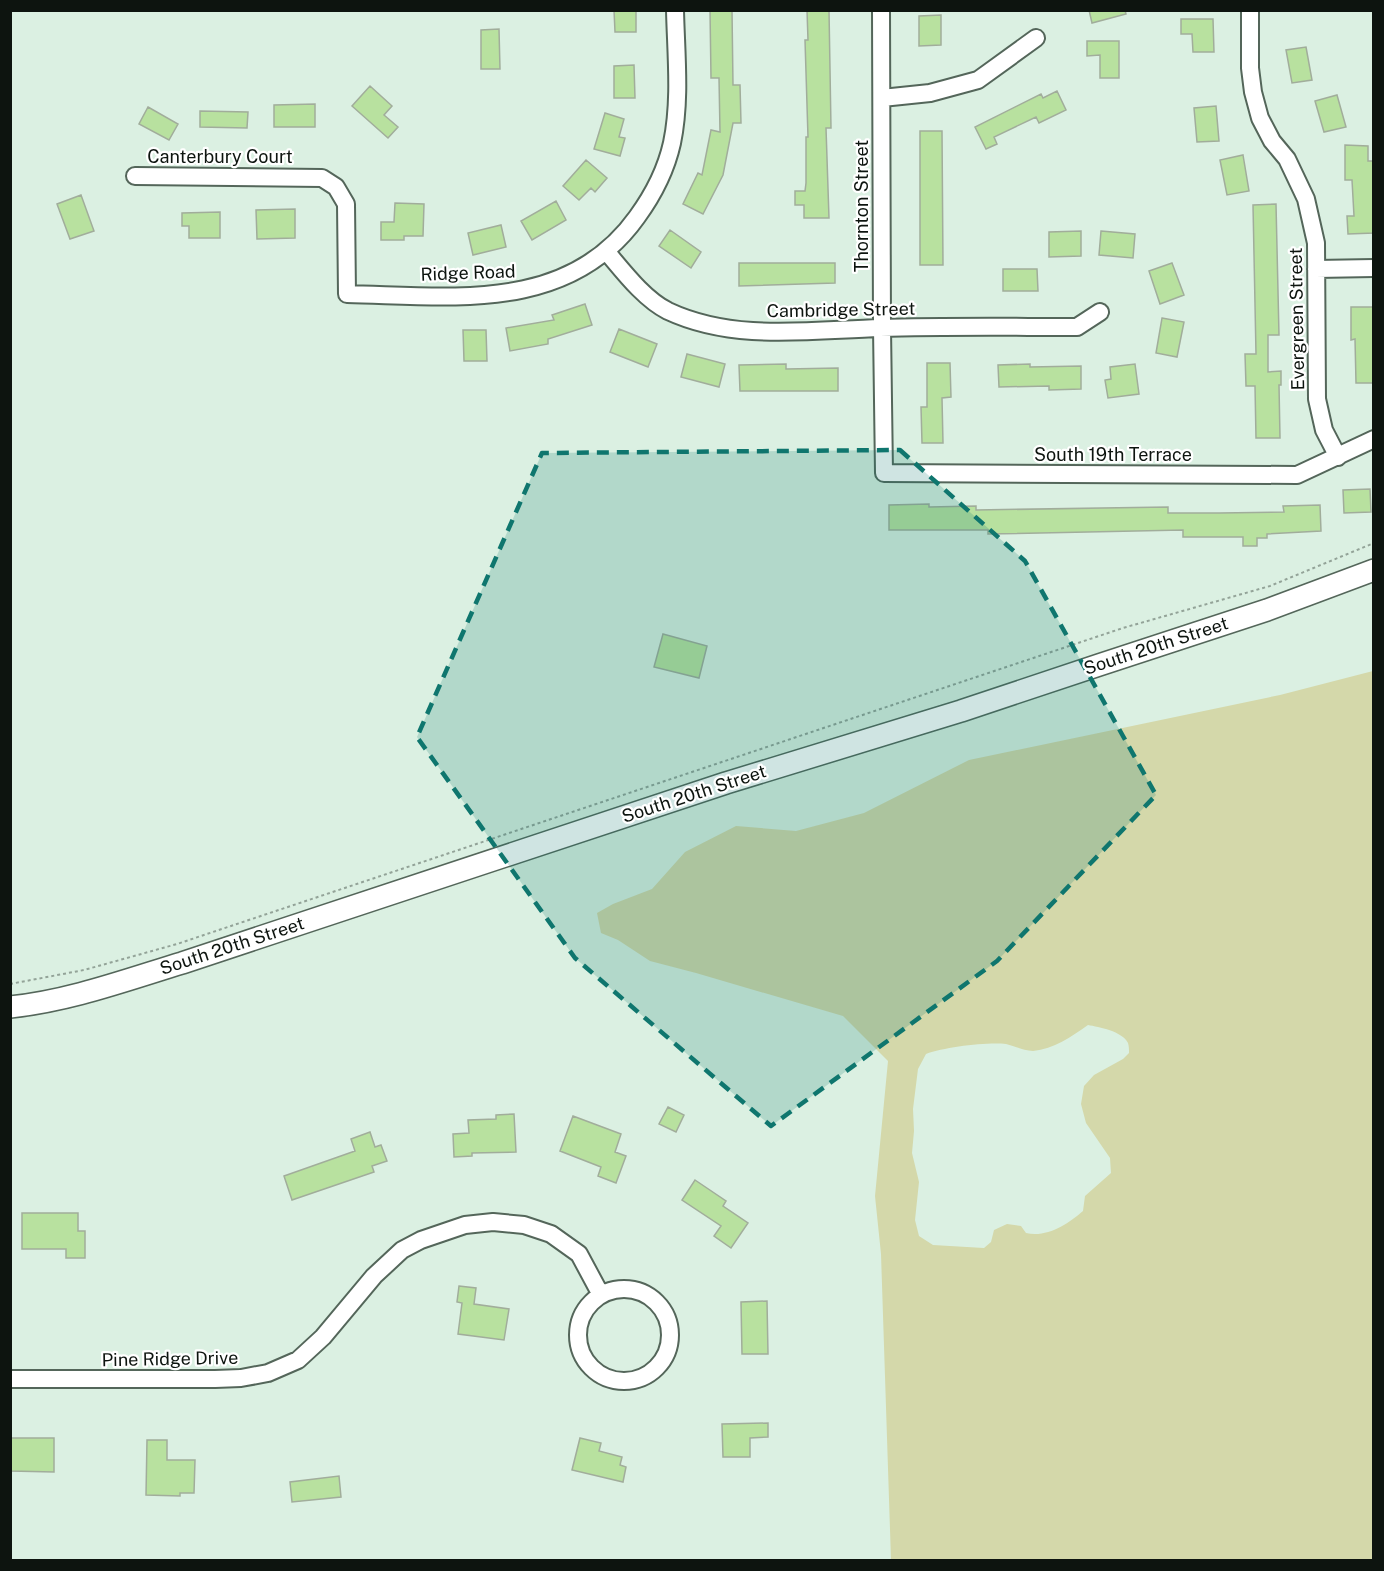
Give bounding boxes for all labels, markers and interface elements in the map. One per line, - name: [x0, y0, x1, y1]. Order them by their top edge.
- street label: Thornton Street: [851, 140, 872, 272]
- street label: Canterbury Court: [147, 146, 293, 167]
- street label: Evergreen Street: [1285, 248, 1308, 390]
- street label: Ridge Road: [420, 260, 516, 285]
- street label: Cambridge Street: [766, 298, 915, 321]
- street label: South 19th Terrace: [1034, 444, 1192, 465]
- street label: South 20th Street: [1081, 612, 1231, 679]
- street label: South 20th Street: [619, 760, 769, 827]
- street label: South 20th Street: [157, 912, 307, 979]
- street label: Pine Ridge Drive: [102, 1347, 238, 1370]

